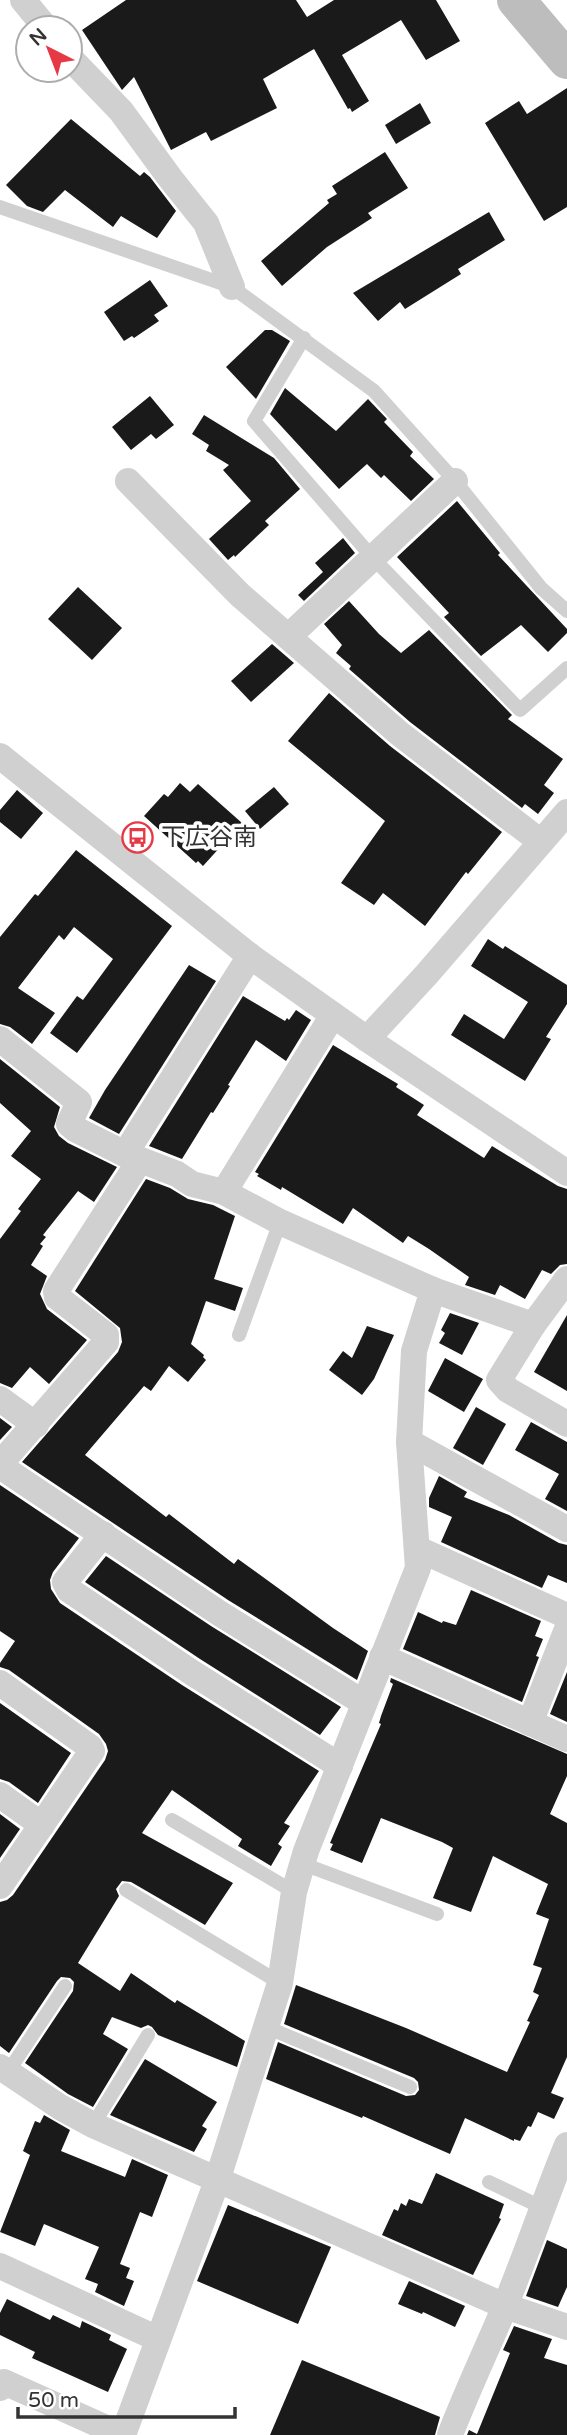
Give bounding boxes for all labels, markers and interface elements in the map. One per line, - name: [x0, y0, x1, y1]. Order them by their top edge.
- north arrow: [14, 14, 84, 84]
- text: N: [25, 24, 51, 50]
- bus stop icon: 下広谷南: [121, 820, 155, 854]
- place label: 下広谷南: [161, 823, 257, 852]
- scale bar: [18, 2376, 234, 2420]
- text: 50 m: [28, 2388, 79, 2413]

